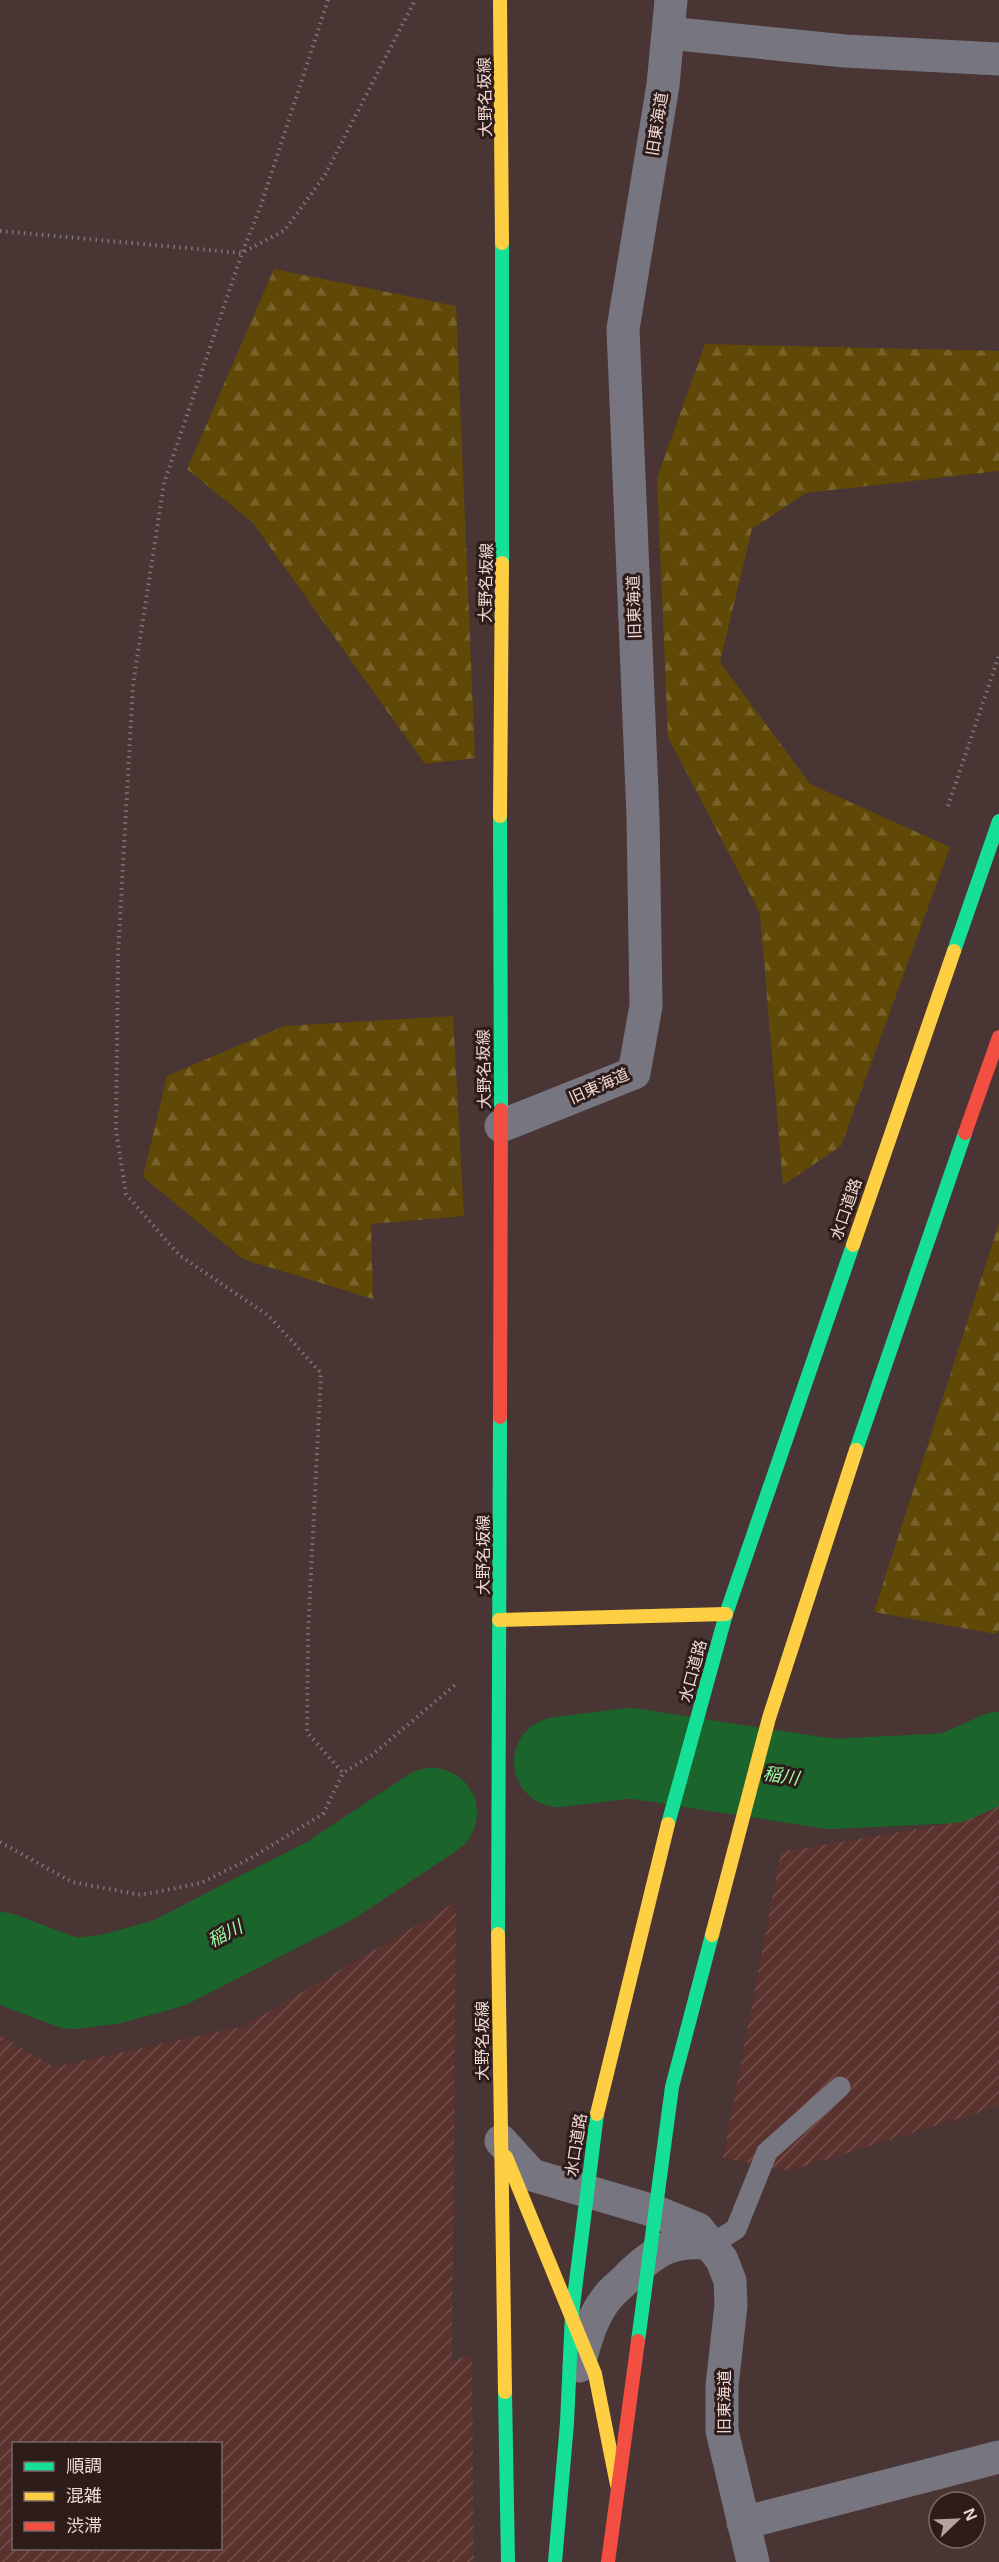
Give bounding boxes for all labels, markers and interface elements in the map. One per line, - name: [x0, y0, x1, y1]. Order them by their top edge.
- street label: 大野名坂線: [476, 57, 494, 137]
- street label: 旧東海道: [644, 91, 670, 157]
- street label: 大野名坂線: [477, 543, 495, 623]
- street label: 旧東海道: [624, 575, 644, 639]
- street label: 大野名坂線: [475, 1029, 493, 1109]
- street label: 旧東海道: [566, 1065, 632, 1107]
- street label: 水口道路: [828, 1176, 864, 1242]
- street label: 大野名坂線: [475, 1515, 492, 1595]
- street label: 水口道路: [677, 1638, 709, 1704]
- water label: 稲川: [762, 1763, 802, 1789]
- water label: 稲川: [204, 1916, 247, 1951]
- street label: 大野名坂線: [474, 2001, 491, 2081]
- street label: 水口道路: [563, 2112, 589, 2178]
- street label: 旧東海道: [716, 2370, 733, 2434]
- legend: [12, 2442, 222, 2550]
- text: 順調: [66, 2456, 102, 2476]
- text: 混雑: [66, 2486, 102, 2506]
- north arrow: [927, 2490, 987, 2550]
- text: N: [960, 2506, 980, 2523]
- text: 渋滞: [66, 2516, 102, 2536]

